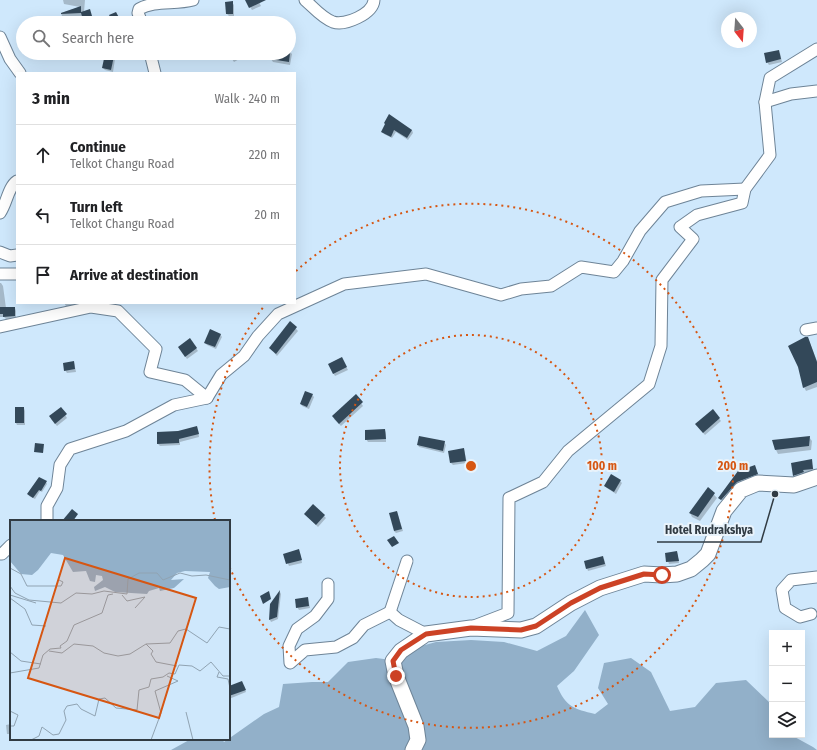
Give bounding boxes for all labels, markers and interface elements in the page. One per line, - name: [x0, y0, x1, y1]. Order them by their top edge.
- north arrow: [721, 12, 757, 48]
- search box: [16, 16, 296, 60]
- icon: search: [30, 27, 52, 49]
- text: Search here: [62, 29, 134, 47]
- text: 3 min: [32, 88, 70, 109]
- text: Walk · 240 m: [214, 91, 280, 106]
- text: Continue: [70, 138, 126, 156]
- icon: ahead: [32, 144, 54, 166]
- text: 220 m: [249, 147, 280, 162]
- text: Telkot Changu Road: [70, 156, 175, 171]
- text: Turn left: [70, 198, 123, 216]
- icon: left: [32, 204, 54, 226]
- text: 20 m: [254, 207, 280, 222]
- text: Telkot Changu Road: [70, 216, 175, 231]
- icon: arrive: [32, 264, 54, 286]
- text: Arrive at destination: [70, 266, 198, 284]
- centre of rings: [464, 459, 478, 473]
- text: 100 m: [587, 459, 617, 473]
- text: 200 m: [717, 459, 748, 473]
- callout: Hotel Rudrakshya: [657, 518, 761, 542]
- inset map: [10, 520, 230, 740]
- text: Hotel Rudrakshya: [665, 523, 753, 537]
- route start: [653, 566, 671, 584]
- map controls: [769, 630, 805, 738]
- button: +: [769, 630, 805, 666]
- button: −: [769, 666, 805, 702]
- route end: [387, 667, 405, 685]
- button: layers: [769, 702, 805, 738]

